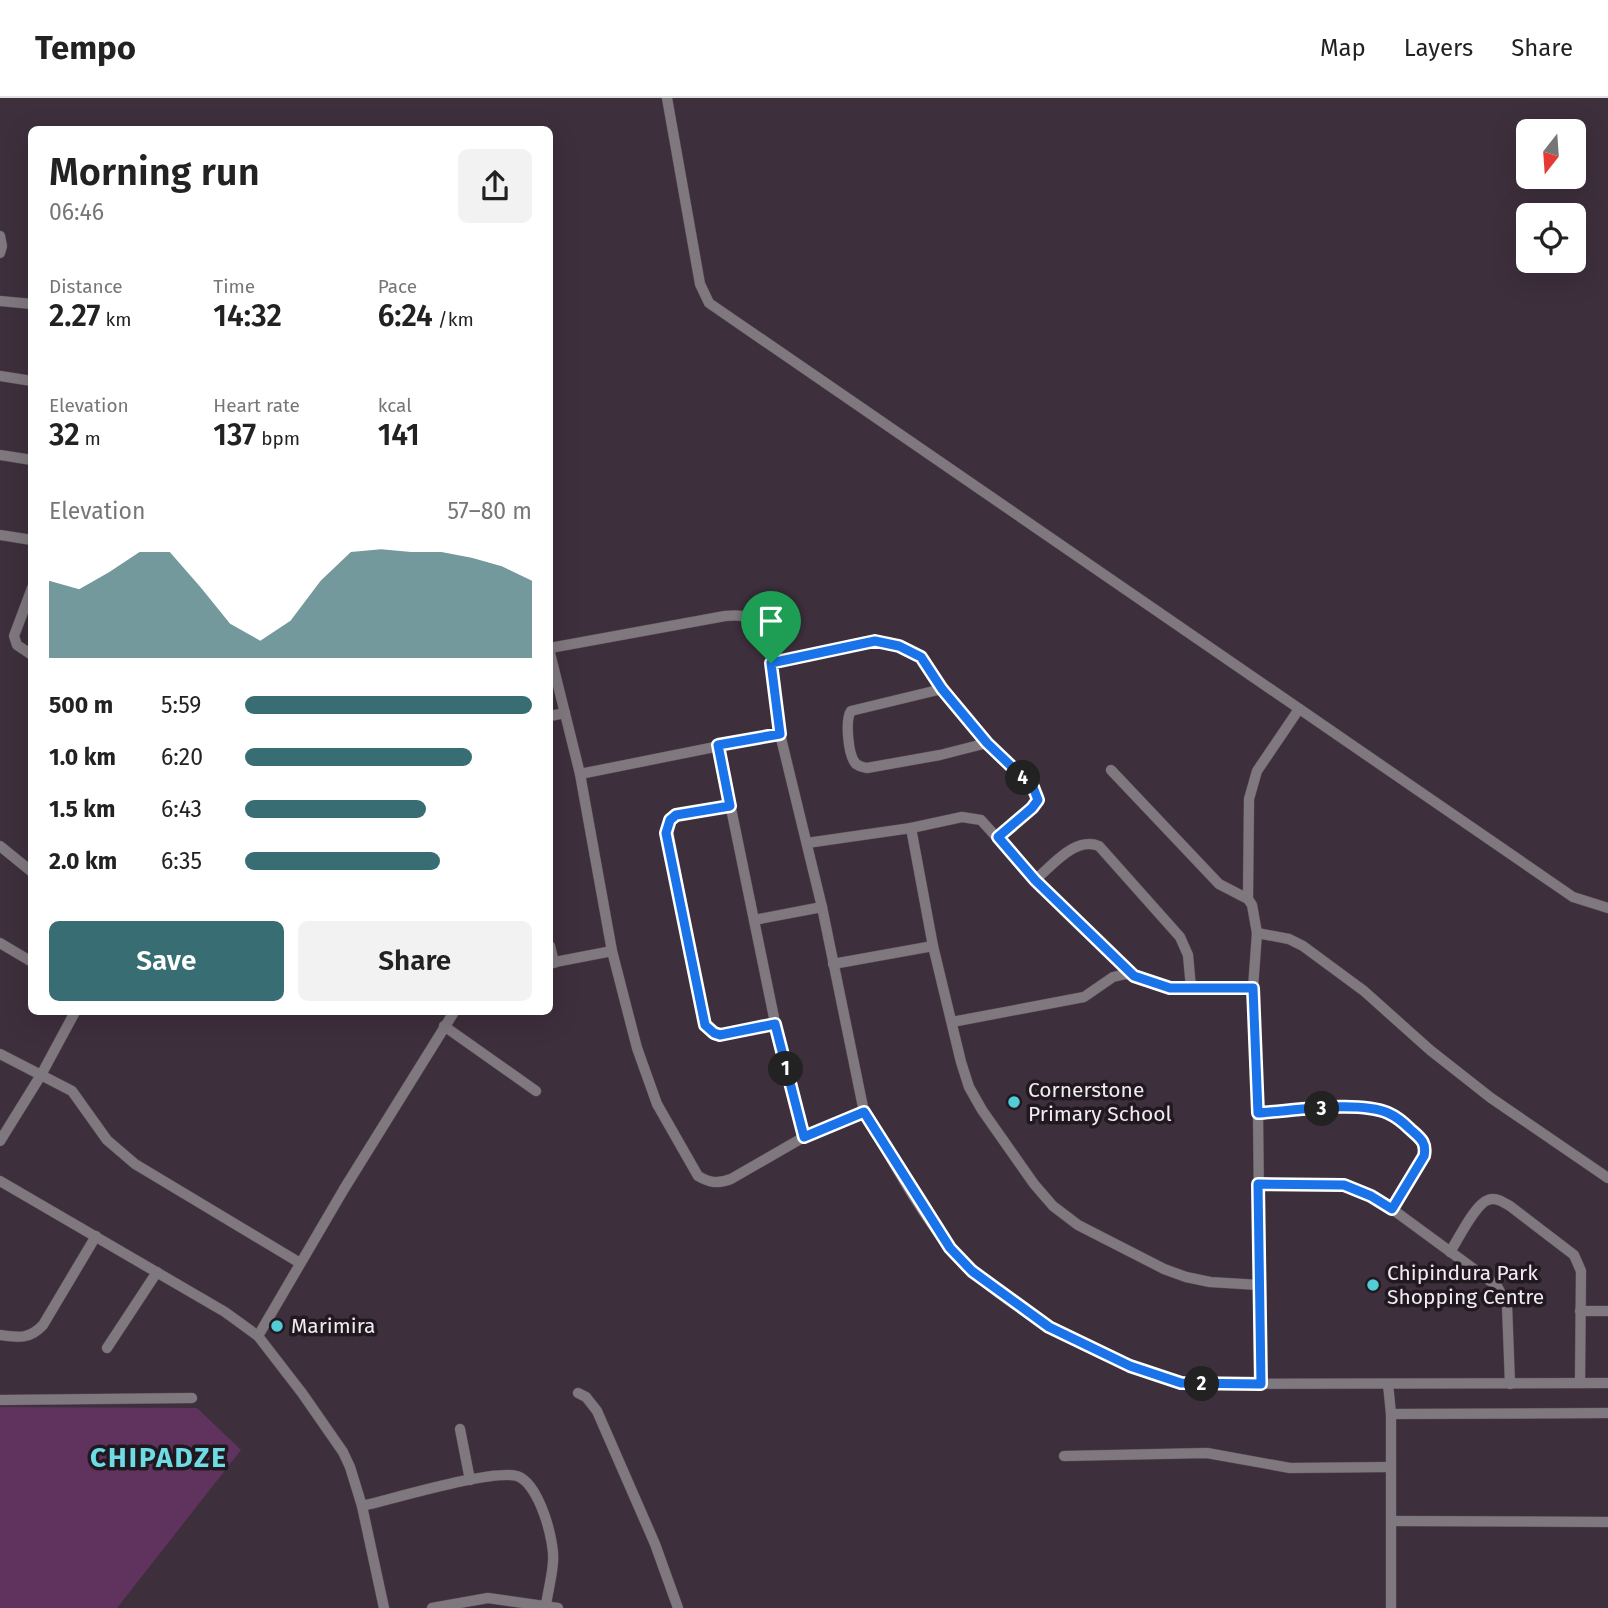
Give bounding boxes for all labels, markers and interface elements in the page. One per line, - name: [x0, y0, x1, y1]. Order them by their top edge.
- text: Tempo: [35, 28, 136, 68]
- text: Map: [1320, 34, 1366, 62]
- text: Layers: [1404, 34, 1473, 62]
- text: Share: [1511, 34, 1573, 62]
- north arrow: [1516, 119, 1586, 189]
- map controls: [1516, 119, 1586, 273]
- text: Morning run: [49, 149, 260, 195]
- button: share: [458, 149, 532, 223]
- text: 06:46: [49, 198, 104, 226]
- button: locate: [1516, 203, 1586, 273]
- text: Distance: [49, 275, 123, 298]
- text: Time: [213, 275, 255, 298]
- text: Pace: [378, 275, 417, 298]
- text: 2.27: [49, 298, 100, 334]
- text: 14:32: [213, 298, 282, 334]
- text: 6:24: [378, 298, 433, 334]
- text: km: [100, 308, 132, 331]
- text: /km: [433, 308, 474, 331]
- text: Elevation: [49, 394, 129, 417]
- text: Heart rate: [213, 394, 300, 417]
- text: kcal: [378, 394, 412, 417]
- text: 32: [49, 417, 80, 453]
- text: 137: [213, 417, 256, 453]
- text: 141: [378, 417, 420, 453]
- text: m: [80, 427, 101, 450]
- text: bpm: [256, 427, 300, 450]
- text: Elevation: [49, 497, 145, 525]
- text: 57–80 m: [448, 497, 532, 525]
- pin: [741, 591, 801, 663]
- icon: arrive: [752, 602, 790, 640]
- text: 500 m: [49, 691, 113, 719]
- text: 5:59: [161, 691, 201, 719]
- text: 1.0 km: [49, 743, 116, 771]
- text: 6:20: [161, 743, 203, 771]
- pin: 4: [1006, 760, 1040, 796]
- text: 4: [1017, 766, 1028, 789]
- text: 1.5 km: [49, 795, 115, 823]
- text: 6:43: [161, 795, 202, 823]
- text: 2.0 km: [49, 847, 117, 875]
- text: 6:35: [161, 847, 202, 875]
- button: Save: [49, 921, 284, 1001]
- button: Share: [298, 921, 532, 1001]
- pin: 1: [768, 1052, 804, 1086]
- text: 1: [781, 1057, 790, 1080]
- place label: Cornerstone Primary School: [1028, 1077, 1172, 1127]
- pin: 3: [1304, 1091, 1340, 1126]
- marker: Cornerstone Primary School: [1006, 1094, 1022, 1110]
- text: 3: [1317, 1097, 1326, 1120]
- place label: Chipindura Park Shopping Centre: [1387, 1260, 1544, 1310]
- marker: Chipindura Park Shopping Centre: [1365, 1277, 1381, 1293]
- place label: Marimira: [291, 1313, 376, 1339]
- marker: Marimira: [269, 1318, 285, 1334]
- pin: 2: [1184, 1366, 1220, 1402]
- text: 2: [1197, 1372, 1206, 1395]
- district label: CHIPADZE: [90, 1441, 228, 1474]

